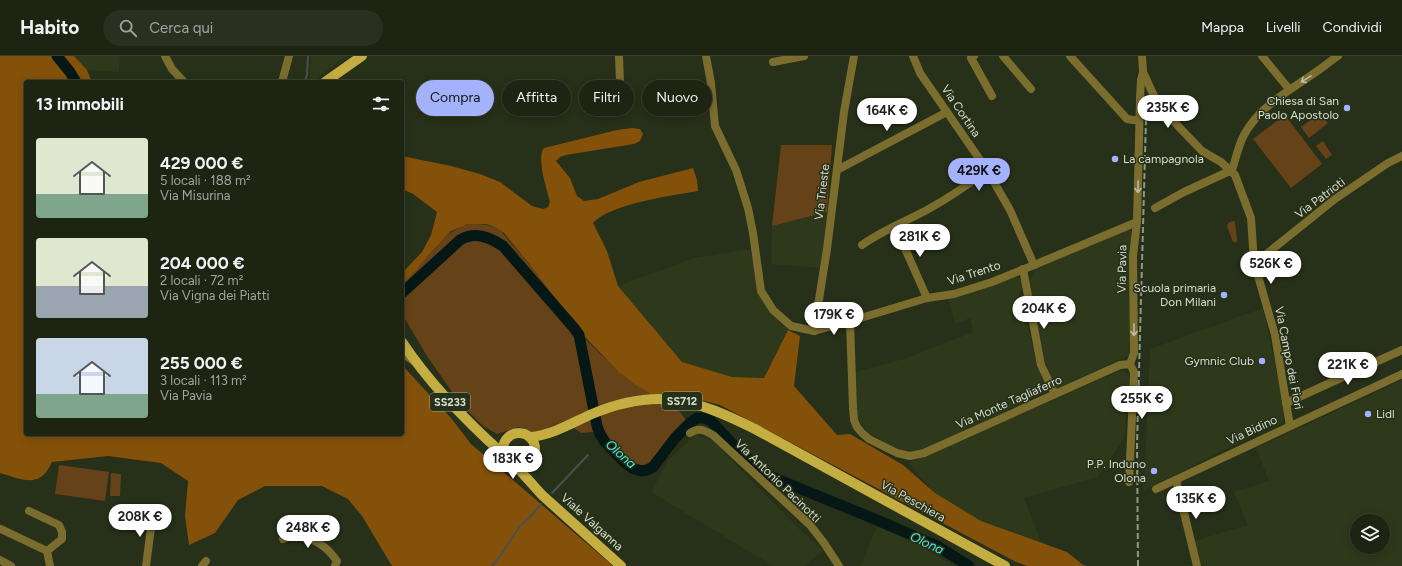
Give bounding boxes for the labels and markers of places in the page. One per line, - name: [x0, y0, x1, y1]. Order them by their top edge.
- place label: Chiesa di San Paolo Apostolo: [1258, 94, 1339, 122]
- pin: 235K €: [1135, 95, 1201, 129]
- pin: 164K €: [854, 98, 920, 132]
- marker: Chiesa di San Paolo Apostolo: [1342, 103, 1352, 113]
- place label: La campagnola: [1123, 152, 1204, 166]
- marker: La campagnola: [1110, 154, 1120, 164]
- pin: 429K €: [946, 158, 1012, 192]
- pin: 281K €: [887, 224, 953, 258]
- pin: 526K €: [1238, 251, 1304, 285]
- place label: Scuola primaria Don Milani: [1134, 281, 1216, 309]
- marker: Scuola primaria Don Milani: [1219, 290, 1229, 300]
- pin: 204K €: [1011, 296, 1077, 330]
- pin: 179K €: [801, 302, 867, 336]
- pin: 221K €: [1315, 352, 1381, 386]
- place label: Gymnic Club: [1184, 354, 1254, 368]
- marker: Gymnic Club: [1257, 356, 1267, 366]
- pin: 255K €: [1109, 386, 1175, 420]
- place label: Lidl: [1376, 407, 1395, 421]
- marker: Lidl: [1363, 409, 1373, 419]
- pin: 183K €: [480, 446, 546, 480]
- place label: P.P. Induno Olona: [1087, 457, 1146, 485]
- marker: P.P. Induno Olona: [1149, 466, 1159, 476]
- pin: 135K €: [1163, 486, 1229, 520]
- pin: 208K €: [107, 504, 173, 538]
- pin: 248K €: [275, 515, 341, 549]

